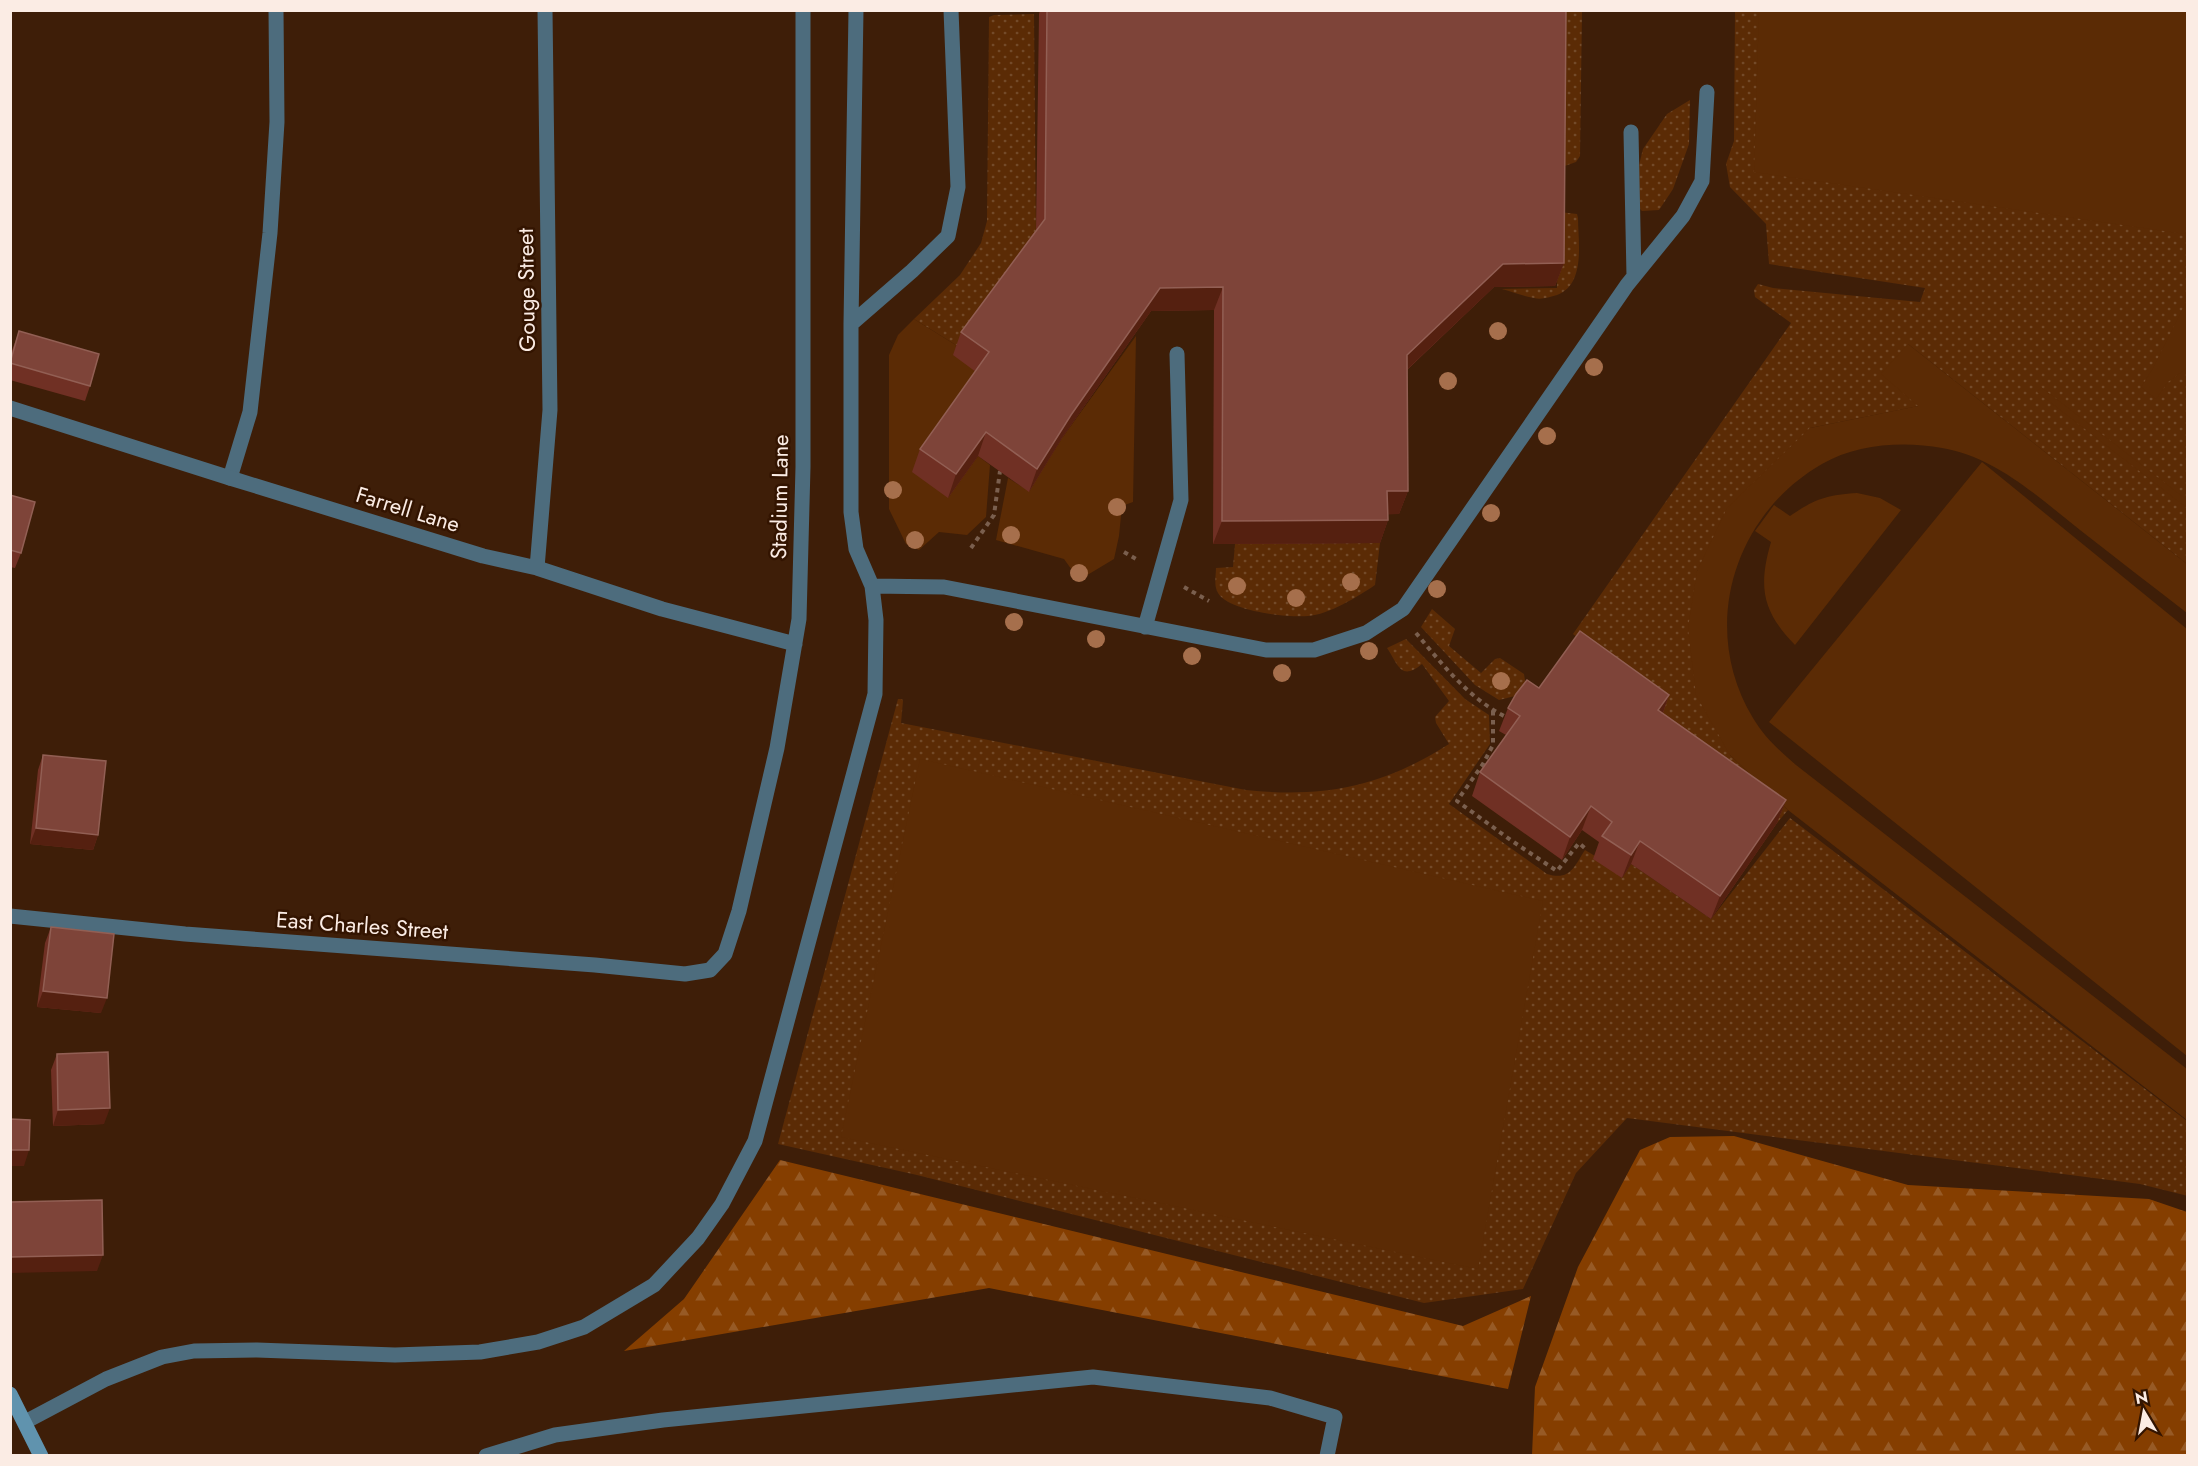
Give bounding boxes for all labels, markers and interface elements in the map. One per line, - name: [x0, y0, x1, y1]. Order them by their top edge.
- street label: Gouge Street: [509, 227, 543, 352]
- street label: Stadium Lane: [762, 434, 796, 560]
- street label: Farrell Lane: [352, 478, 464, 540]
- street label: East Charles Street: [275, 903, 450, 947]
- north arrow: [2114, 1382, 2174, 1442]
- text: N: [2133, 1385, 2150, 1410]

